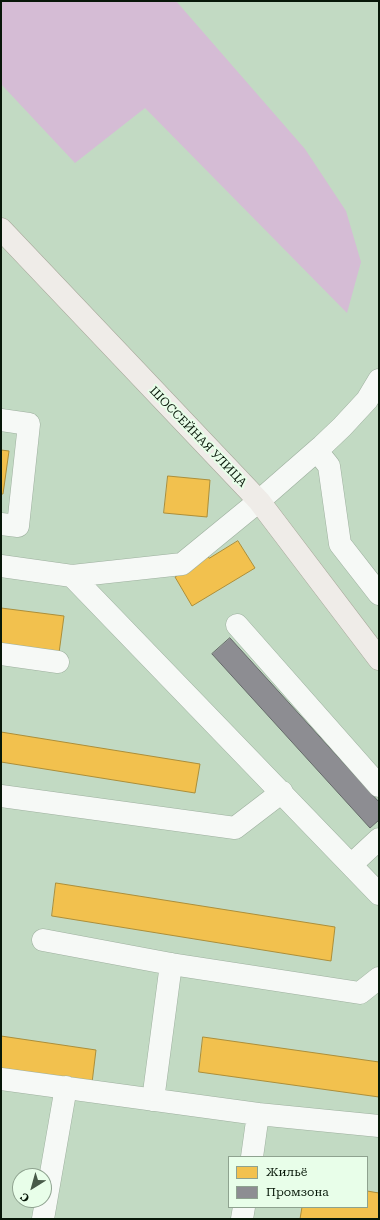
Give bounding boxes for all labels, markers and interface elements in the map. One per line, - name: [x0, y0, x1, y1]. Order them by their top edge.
- street label: ШОССЕЙНАЯ УЛИЦА: [146, 384, 250, 490]
- legend: [228, 1156, 368, 1208]
- text: Жильё: [266, 1165, 307, 1179]
- north arrow: [12, 1168, 52, 1208]
- text: Промзона: [266, 1185, 329, 1199]
- text: С: [18, 1190, 32, 1205]

